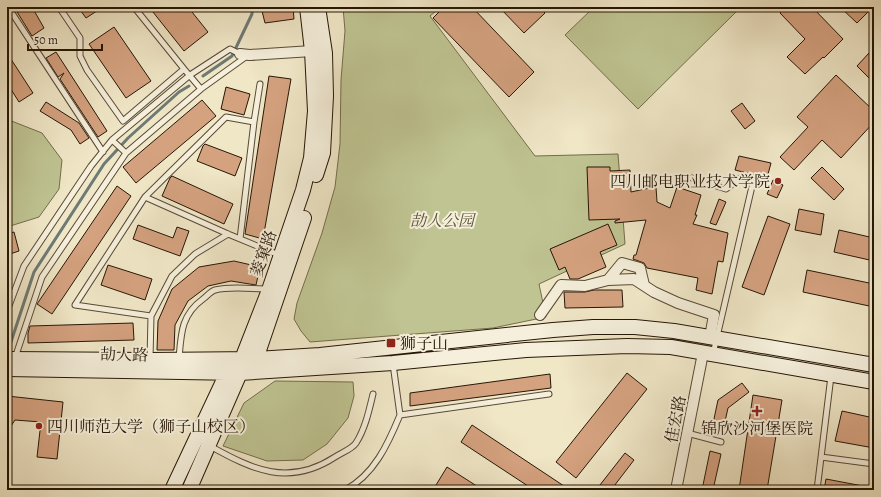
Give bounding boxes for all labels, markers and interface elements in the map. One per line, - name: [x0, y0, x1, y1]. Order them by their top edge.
- scale bar: [28, 26, 102, 52]
- text: 50 m: [34, 32, 58, 48]
- place label: 四川邮电职业技术学院: [610, 171, 770, 193]
- marker: 四川邮电职业技术学院: [773, 176, 783, 186]
- park label: 劼人公园: [410, 210, 477, 232]
- street label: 菱窠路: [246, 227, 282, 280]
- place label: 狮子山: [400, 333, 448, 355]
- marker: 狮子山: [385, 337, 397, 349]
- street label: 劼人路: [100, 344, 148, 366]
- street label: 佳宏路: [661, 394, 691, 445]
- marker: 锦欣沙河堡医院: [751, 405, 763, 417]
- place label: 四川师范大学（狮子山校区）: [47, 416, 255, 438]
- place label: 锦欣沙河堡医院: [701, 418, 813, 440]
- marker: 四川师范大学（狮子山校区）: [34, 421, 44, 431]

